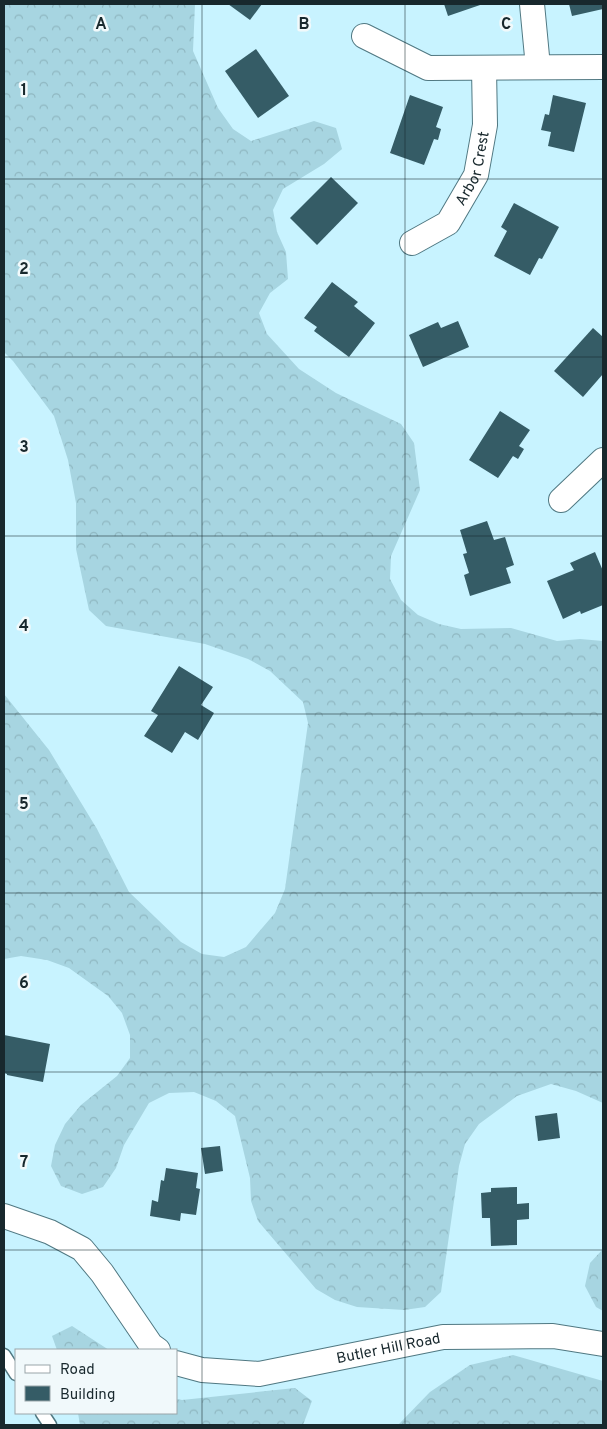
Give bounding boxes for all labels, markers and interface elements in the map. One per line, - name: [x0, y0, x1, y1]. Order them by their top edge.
- text: A: [95, 15, 107, 35]
- text: B: [298, 15, 310, 35]
- text: C: [501, 15, 511, 35]
- text: 1: [21, 81, 27, 101]
- street label: Arbor Crest: [452, 130, 495, 210]
- text: 2: [19, 260, 29, 280]
- text: 3: [19, 438, 29, 458]
- text: 4: [19, 617, 29, 637]
- text: 5: [19, 795, 29, 815]
- text: 6: [19, 974, 29, 994]
- text: 7: [20, 1153, 28, 1173]
- street label: Butler Hill Road: [335, 1330, 442, 1369]
- legend: [15, 1349, 178, 1414]
- text: Road: [60, 1361, 95, 1380]
- text: Building: [60, 1386, 115, 1405]

